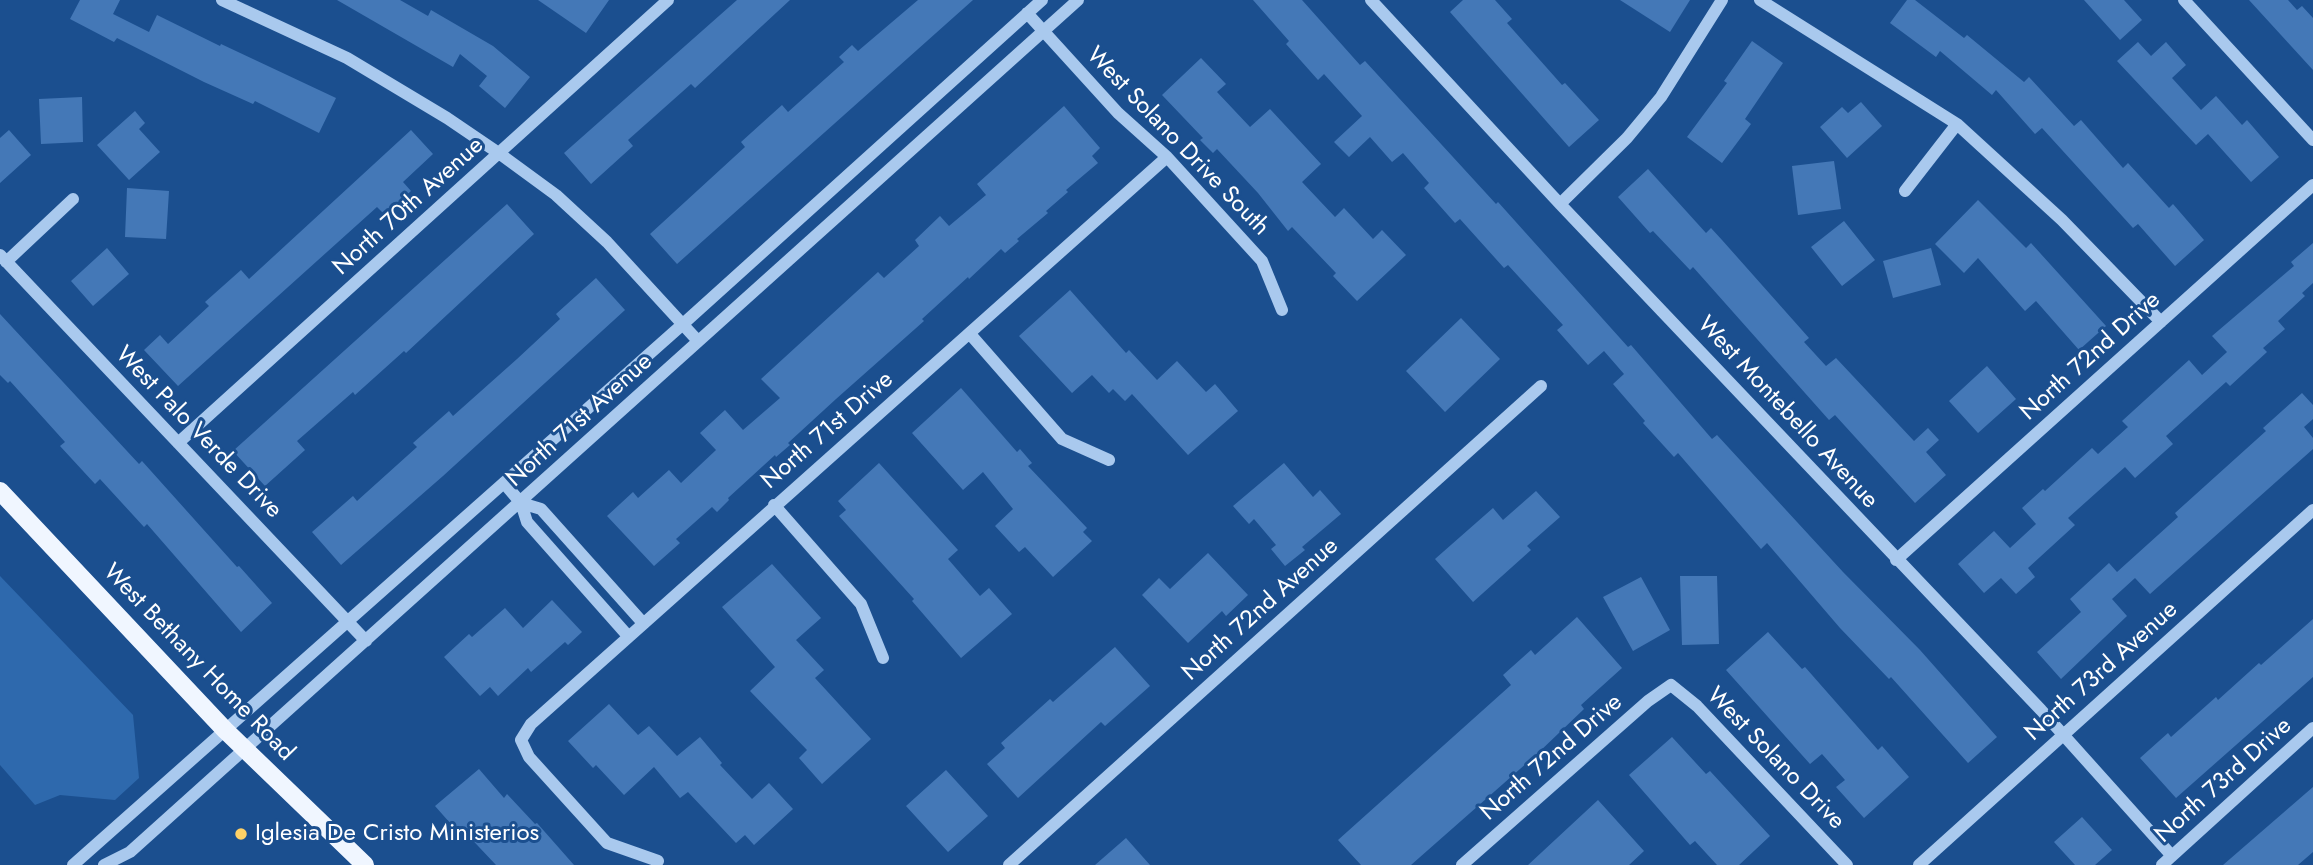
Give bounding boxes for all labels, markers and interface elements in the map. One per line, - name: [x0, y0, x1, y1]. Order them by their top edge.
- street label: West Solano Drive South: [1080, 42, 1274, 242]
- street label: North 70th Avenue: [328, 132, 490, 282]
- street label: North 72nd Drive: [2015, 287, 2167, 427]
- street label: West Montebello Avenue: [1690, 311, 1884, 515]
- street label: West Palo Verde Drive: [109, 341, 287, 525]
- street label: North 71st Avenue: [501, 348, 659, 494]
- street label: North 71st Drive: [756, 366, 900, 496]
- street label: North 72nd Avenue: [1177, 532, 1345, 688]
- street label: West Bethany Home Road: [96, 558, 300, 768]
- street label: North 73rd Avenue: [2020, 596, 2184, 748]
- street label: West Solano Drive: [1700, 682, 1850, 836]
- street label: North 72nd Drive: [1475, 689, 1629, 827]
- street label: North 73rd Drive: [2150, 712, 2298, 850]
- place label: Iglesia De Cristo Ministerios: [255, 820, 539, 848]
- marker: Iglesia De Cristo Ministerios: [233, 826, 249, 842]

